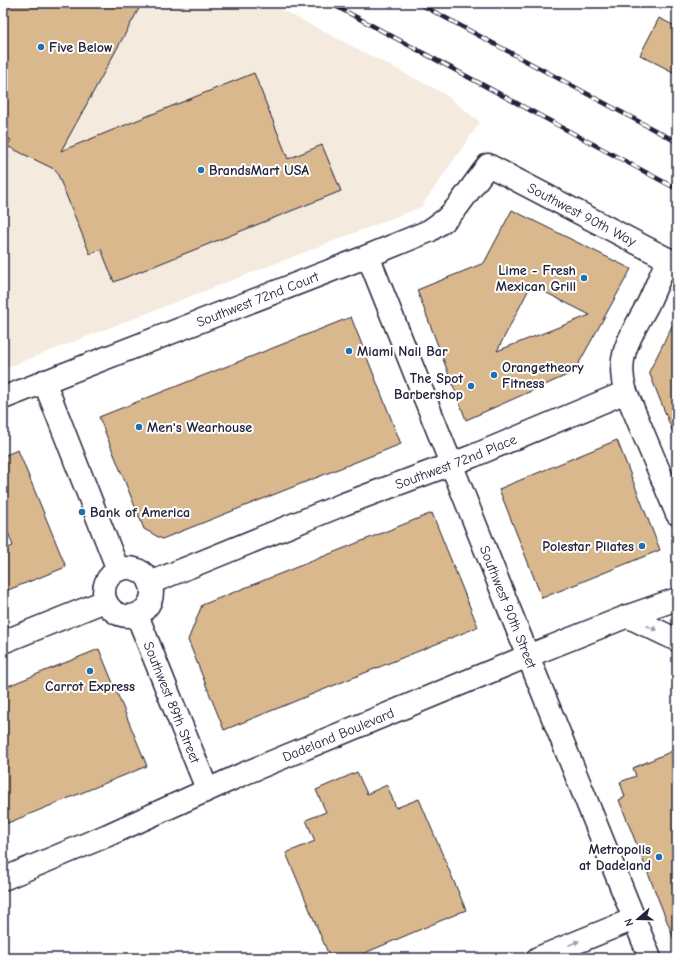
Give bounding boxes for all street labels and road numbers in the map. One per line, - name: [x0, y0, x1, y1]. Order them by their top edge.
- street label: Southwest 90th Way: [525, 179, 640, 250]
- street label: Southwest 72nd Court: [194, 267, 322, 331]
- street label: Southwest 72nd Place: [393, 430, 519, 493]
- street label: Southwest 90th Street: [476, 543, 541, 672]
- street label: Southwest 89th Street: [140, 639, 204, 766]
- street label: Dadeland Boulevard: [280, 704, 397, 765]

